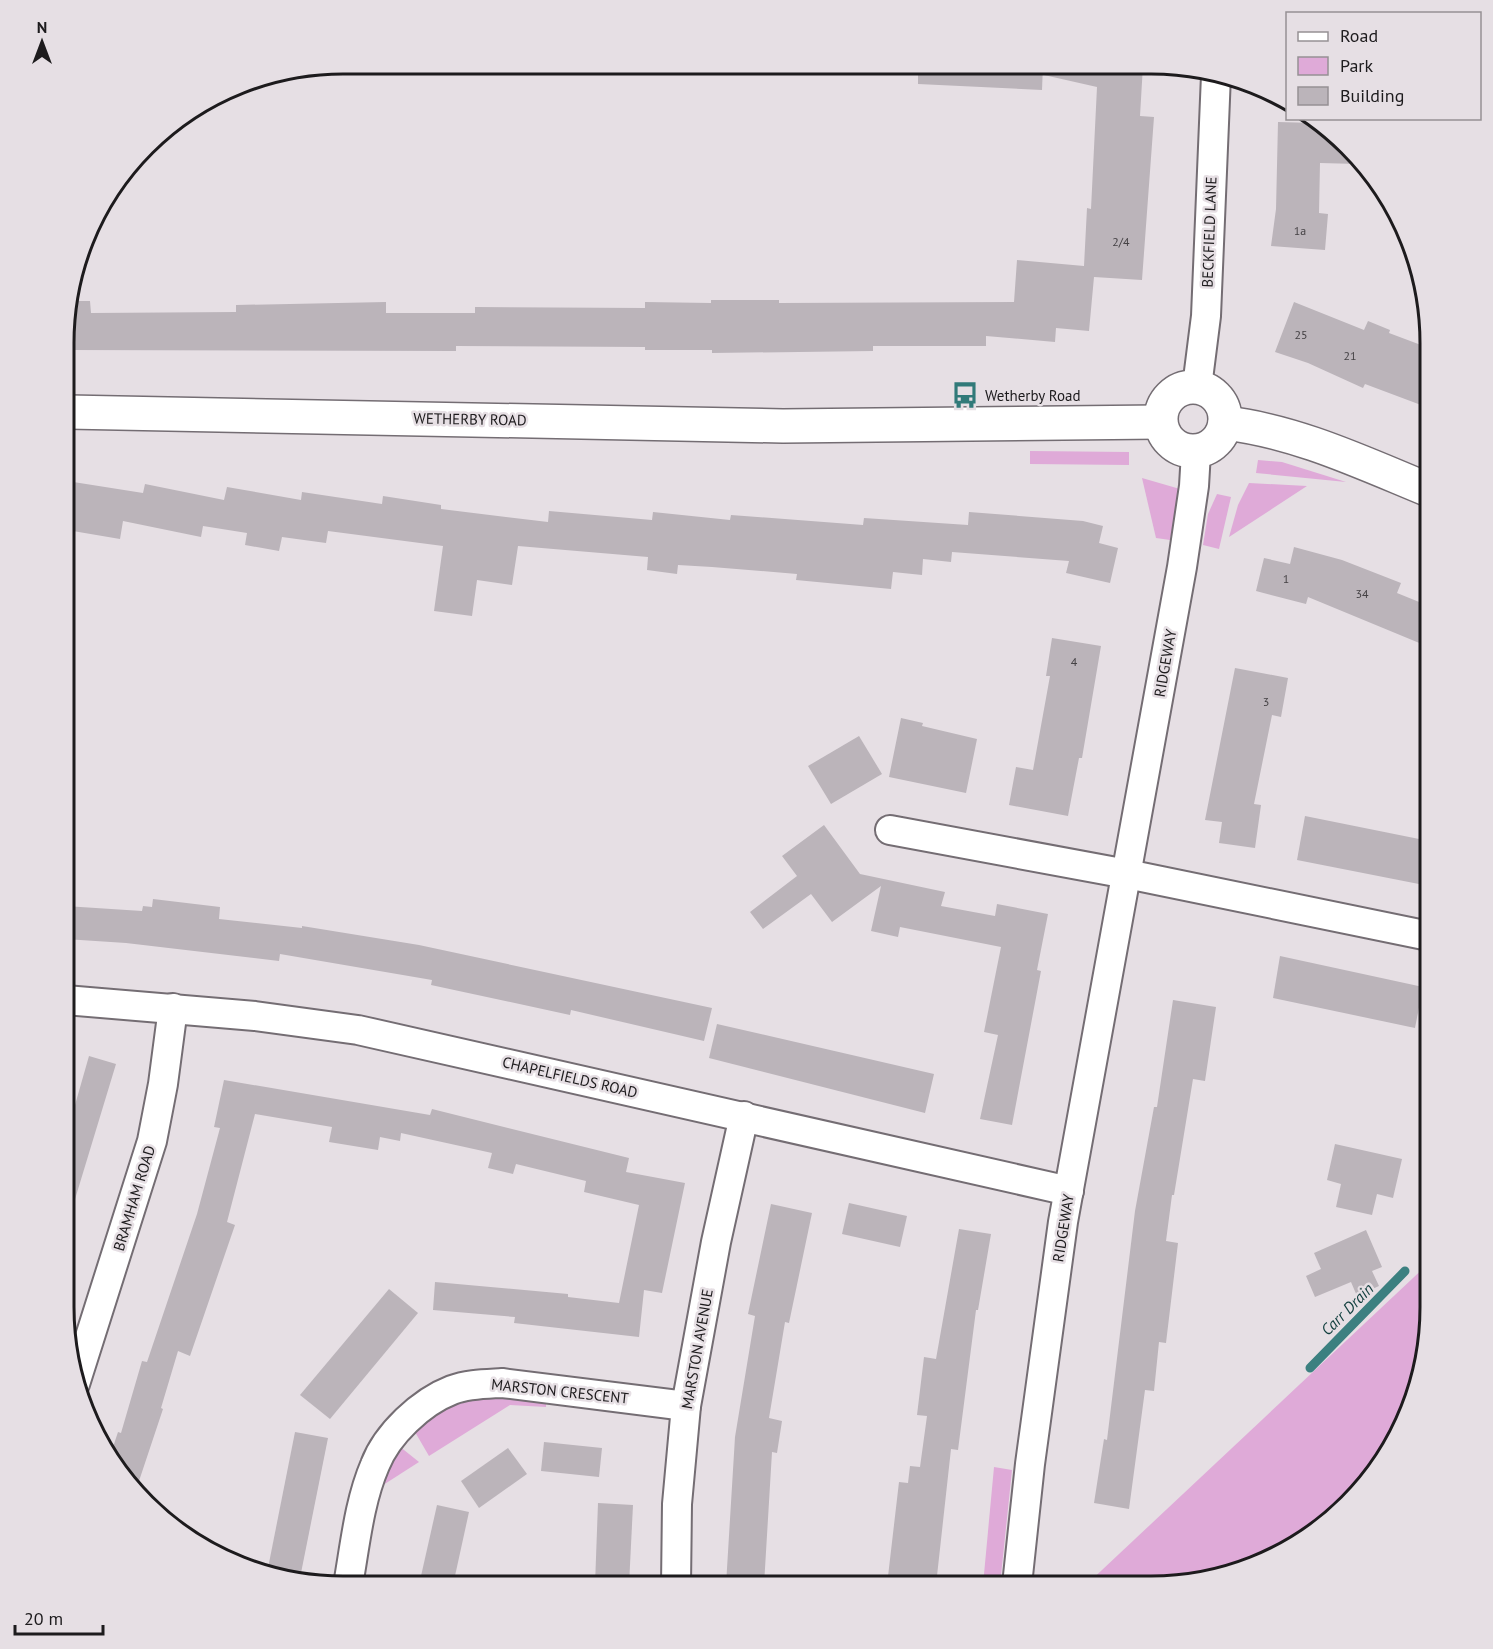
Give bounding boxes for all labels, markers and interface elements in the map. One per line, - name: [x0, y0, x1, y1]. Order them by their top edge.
- north arrow: [12, 12, 72, 72]
- legend: [1286, 12, 1481, 120]
- text: N: [37, 17, 47, 37]
- text: Road: [1340, 24, 1378, 47]
- text: Park: [1340, 54, 1373, 77]
- text: Building: [1340, 84, 1404, 107]
- street label: BECKFIELD LANE: [1198, 176, 1220, 288]
- house number: 1a: [1294, 223, 1306, 238]
- house number: 2/4: [1112, 234, 1130, 249]
- house number: 25: [1294, 327, 1308, 342]
- house number: 21: [1343, 348, 1357, 363]
- bus stop icon: Wetherby Road: [950, 380, 980, 410]
- place label: Wetherby Road: [985, 386, 1081, 405]
- street label: WETHERBY ROAD: [413, 409, 527, 429]
- house number: 1: [1283, 571, 1289, 586]
- house number: 34: [1355, 586, 1369, 601]
- street label: RIDGEWAY: [1150, 627, 1180, 698]
- house number: 4: [1071, 654, 1078, 669]
- house number: 3: [1263, 694, 1269, 709]
- street label: CHAPELFIELDS ROAD: [501, 1052, 639, 1102]
- street label: BRAMHAM ROAD: [109, 1143, 159, 1253]
- street label: RIDGEWAY: [1048, 1192, 1078, 1263]
- water label: Carr Drain: [1317, 1279, 1377, 1339]
- street label: MARSTON AVENUE: [677, 1287, 717, 1411]
- street label: MARSTON CRESCENT: [490, 1374, 630, 1408]
- scale bar: [15, 1598, 104, 1636]
- text: 20 m: [24, 1607, 63, 1630]

